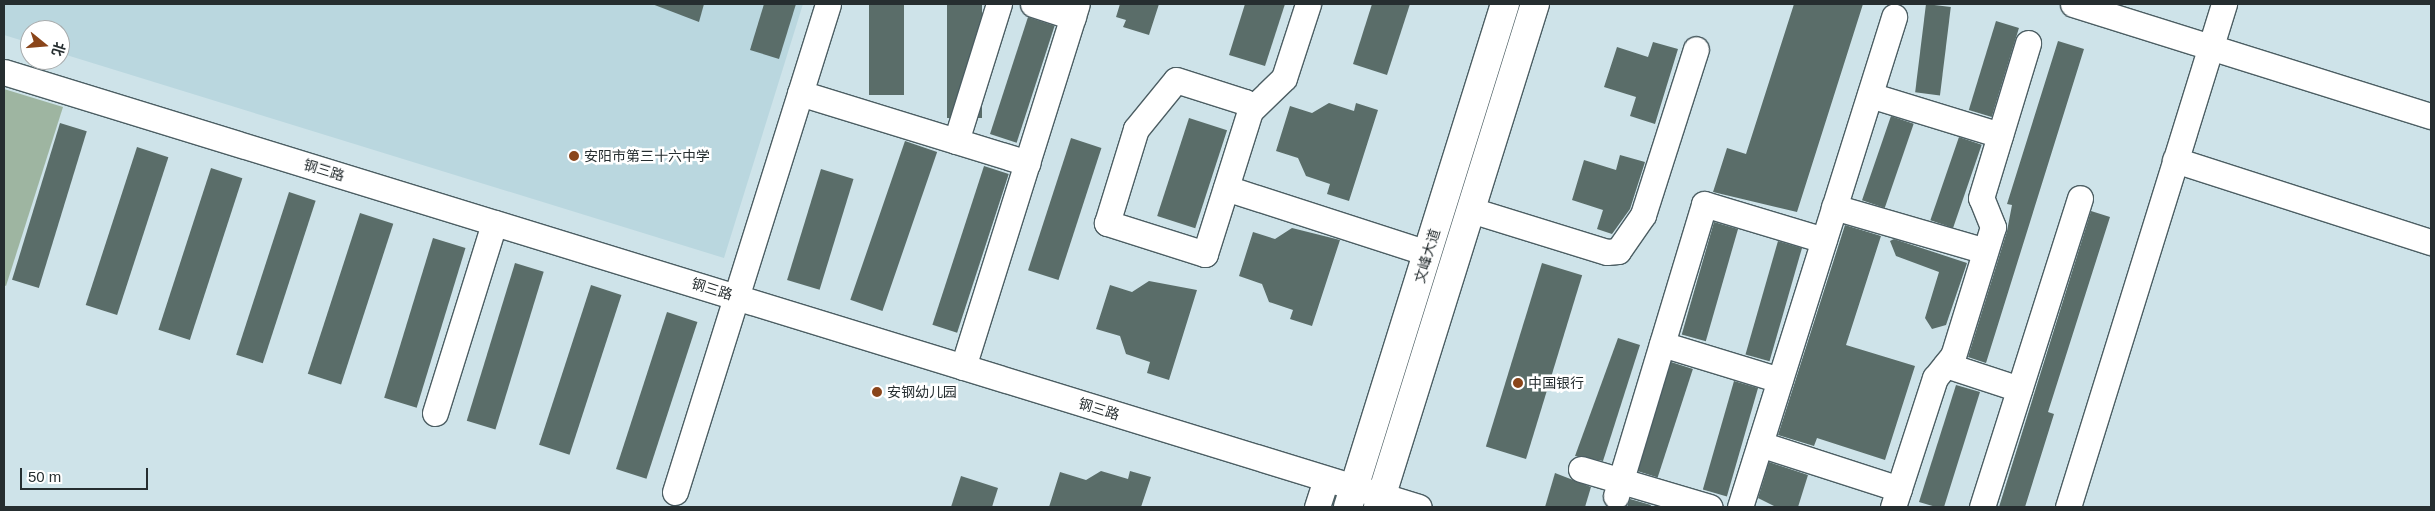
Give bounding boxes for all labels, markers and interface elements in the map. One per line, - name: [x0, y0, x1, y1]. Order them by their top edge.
- north arrow: [20, 20, 70, 70]
- text: 北: [49, 40, 68, 58]
- place label: 安阳市第三十六中学: [584, 148, 710, 164]
- marker: 安阳市第三十六中学: [568, 150, 580, 162]
- street label: 钢三路: [301, 156, 347, 184]
- street label: 文峰大道: [1411, 227, 1443, 285]
- street label: 钢三路: [689, 275, 735, 303]
- place label: 中国银行: [1528, 375, 1584, 391]
- marker: 中国银行: [1512, 377, 1524, 389]
- place label: 安钢幼儿园: [887, 384, 957, 400]
- marker: 安钢幼儿园: [871, 386, 883, 398]
- street label: 钢三路: [1076, 395, 1122, 423]
- scale bar: [22, 458, 150, 490]
- text: 50 m: [28, 468, 61, 485]

